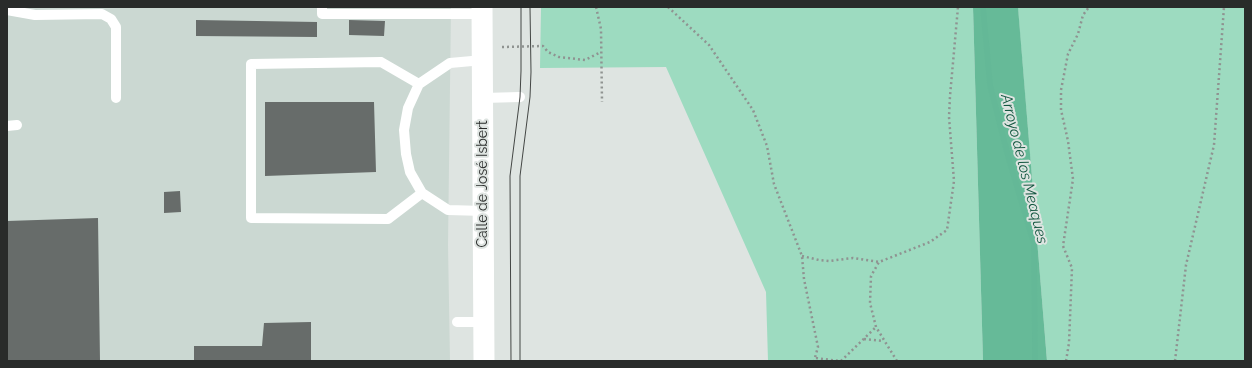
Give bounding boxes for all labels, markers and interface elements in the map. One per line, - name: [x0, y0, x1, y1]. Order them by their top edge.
- water label: Arroyo de los Meaques: [997, 92, 1051, 246]
- street label: Calle de José Isbert: [475, 120, 491, 248]

